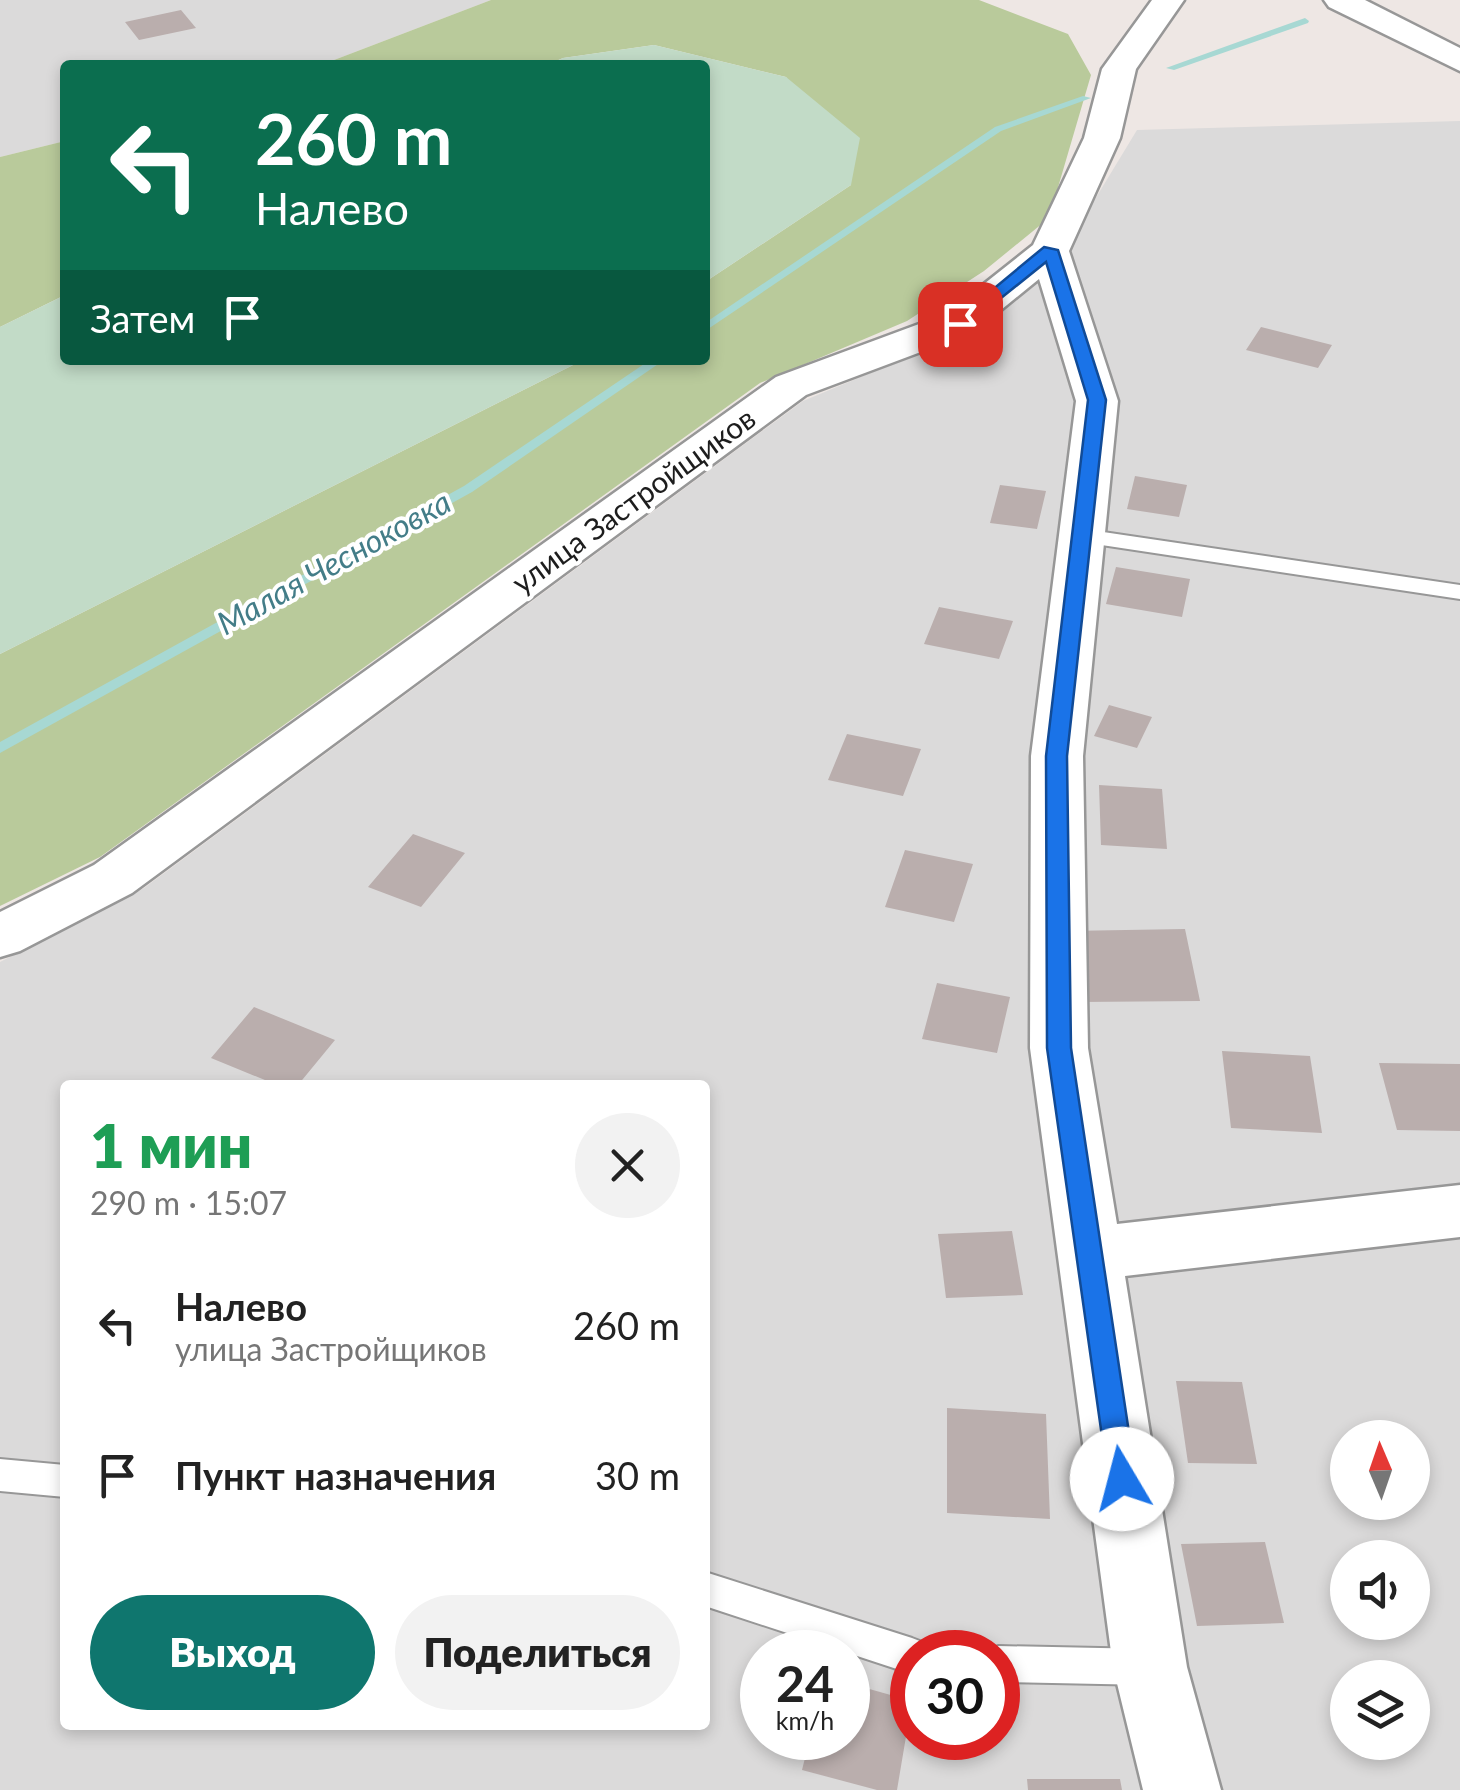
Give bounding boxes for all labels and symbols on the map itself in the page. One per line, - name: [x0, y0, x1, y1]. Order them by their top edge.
- pin: [918, 282, 1003, 367]
- street label: улица Застройщиков: [504, 399, 762, 600]
- water label: Малая Чесноковка: [210, 481, 457, 642]
- north arrow: [1330, 1420, 1430, 1520]
- position arrow: [1070, 1427, 1174, 1531]
- speed limit sign: 30: [890, 1630, 1020, 1760]

